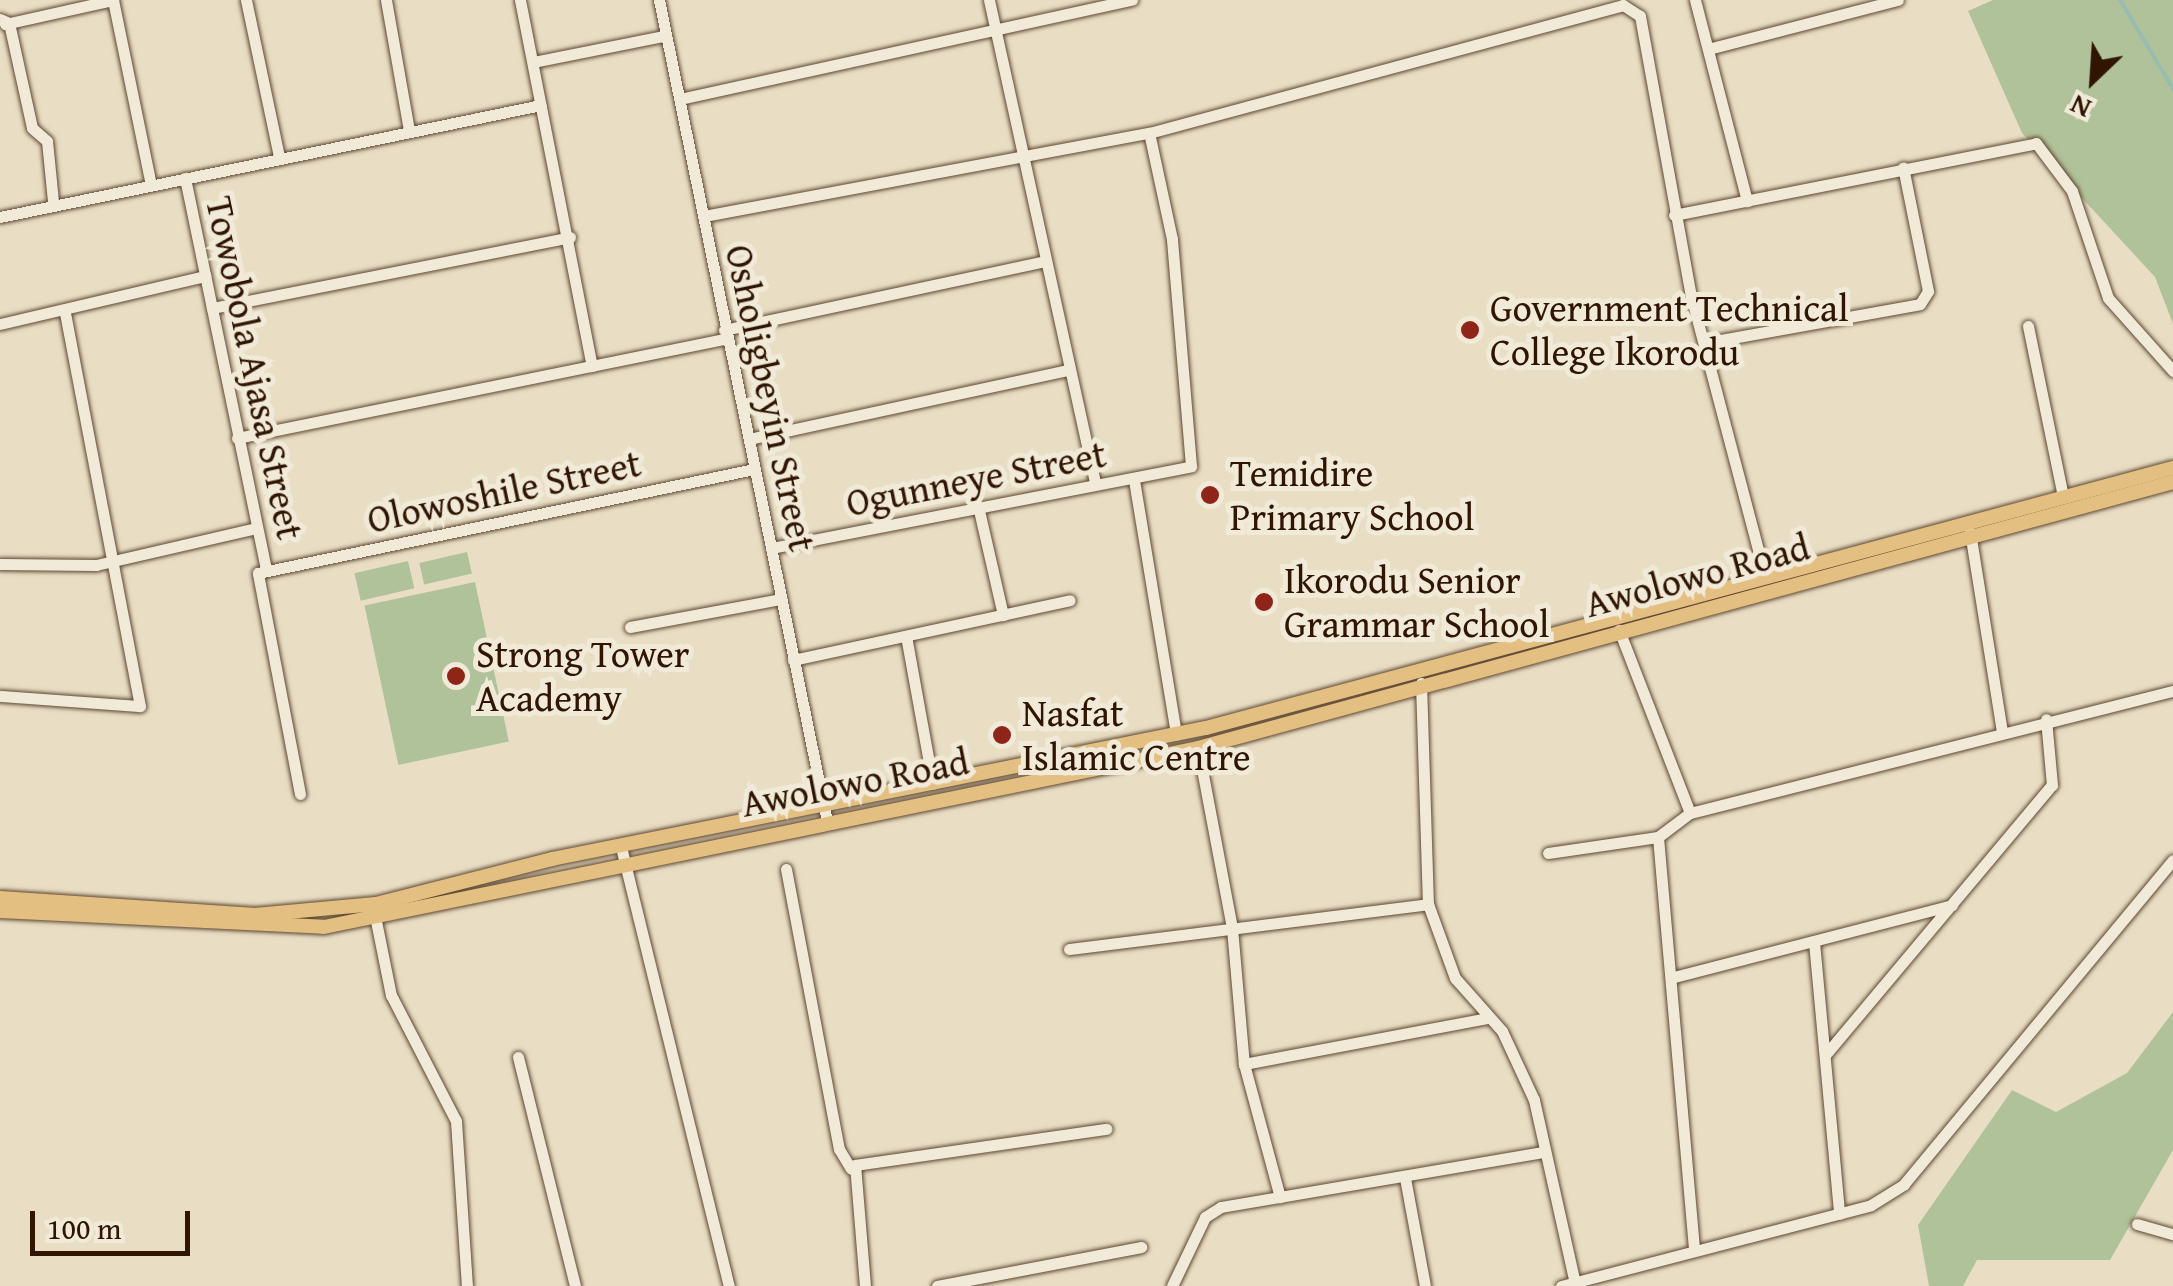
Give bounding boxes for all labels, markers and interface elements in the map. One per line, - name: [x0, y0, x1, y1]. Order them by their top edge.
- north arrow: [2043, 30, 2143, 130]
- text: N: [2063, 85, 2097, 130]
- street label: Towobola Ajasa Street: [196, 192, 314, 544]
- street label: Osholigbeyin Street: [716, 241, 826, 555]
- place label: Government Technical College Ikorodu: [1490, 285, 1849, 374]
- marker: Government Technical College Ikorodu: [1459, 319, 1481, 341]
- street label: Ogunneye Street: [842, 430, 1110, 526]
- street label: Olowoshile Street: [363, 440, 645, 542]
- place label: Temidire Primary School: [1230, 450, 1474, 540]
- marker: Temidire Primary School: [1199, 484, 1221, 506]
- street label: Awolowo Road: [1580, 523, 1814, 627]
- place label: Ikorodu Senior Grammar School: [1284, 557, 1549, 646]
- marker: Ikorodu Senior Grammar School: [1253, 591, 1275, 613]
- place label: Strong Tower Academy: [476, 631, 689, 721]
- marker: Strong Tower Academy: [445, 665, 467, 687]
- place label: Nasfat Islamic Centre: [1022, 690, 1250, 779]
- marker: Nasfat Islamic Centre: [991, 724, 1013, 746]
- street label: Awolowo Road: [738, 738, 972, 826]
- scale bar: [35, 1191, 195, 1253]
- text: 100 m: [47, 1206, 121, 1250]

